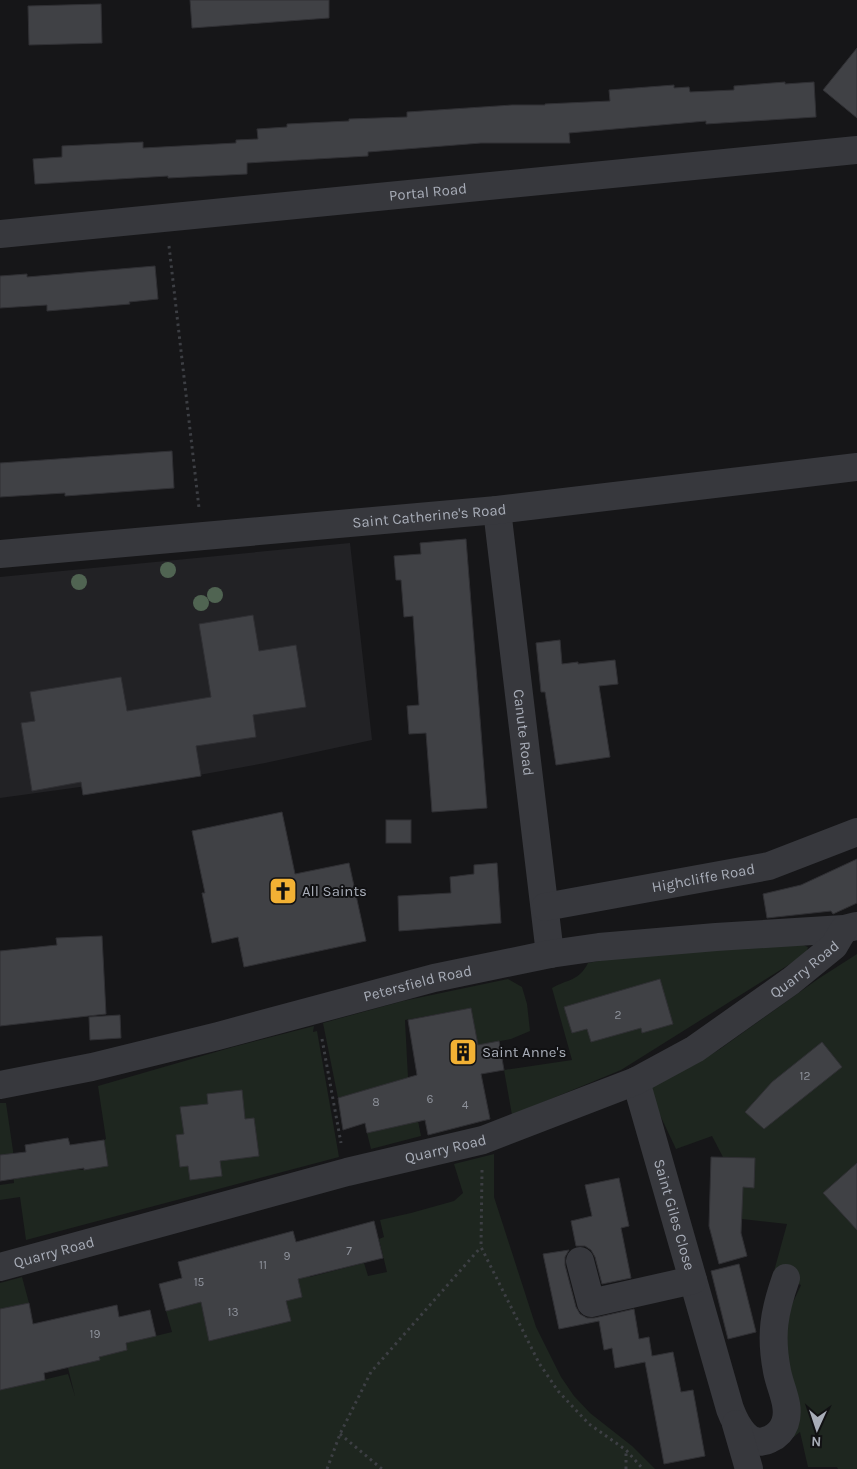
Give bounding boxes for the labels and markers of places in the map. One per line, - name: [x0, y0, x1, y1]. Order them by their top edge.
- church icon: All Saints: [268, 876, 298, 906]
- place label: All Saints: [302, 882, 367, 900]
- building icon: Saint Anne's: [448, 1037, 478, 1067]
- place label: Saint Anne's: [482, 1043, 566, 1061]

